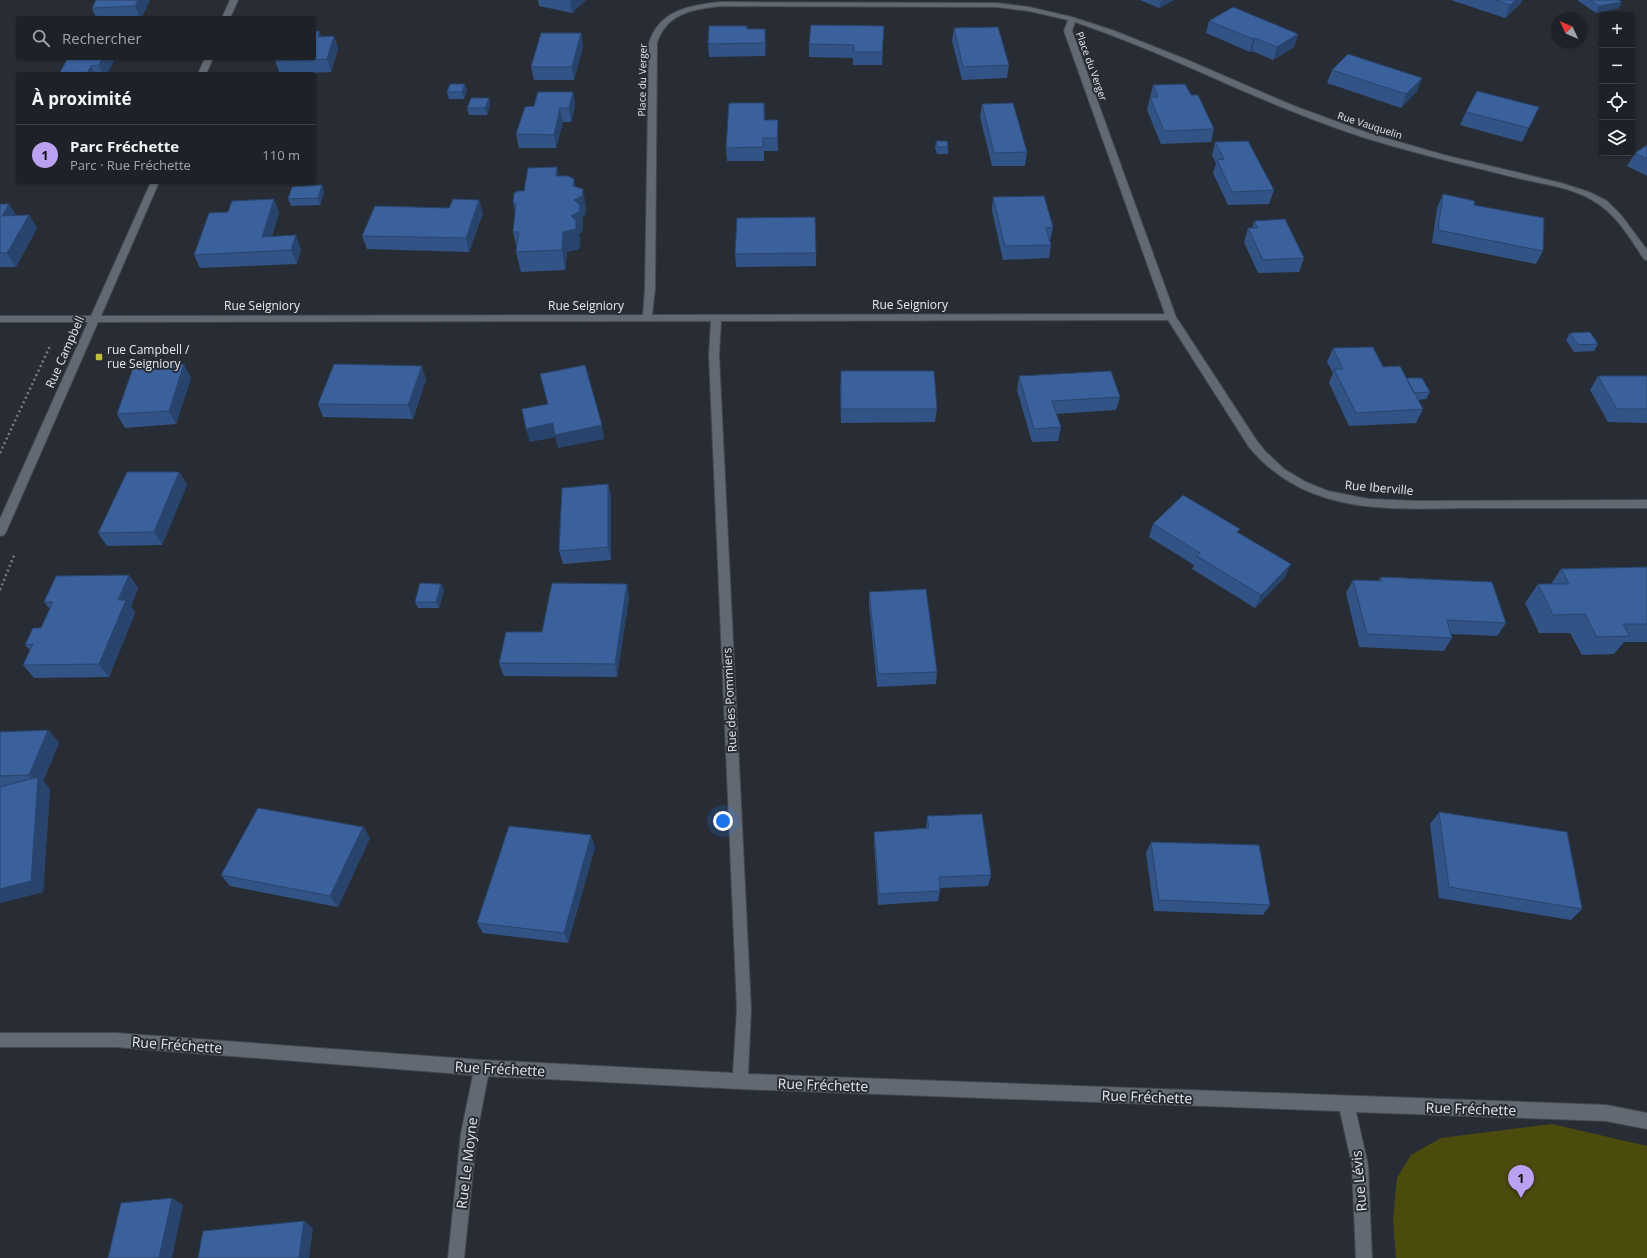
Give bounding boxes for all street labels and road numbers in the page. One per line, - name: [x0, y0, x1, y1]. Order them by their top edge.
- street label: Place du Verger: [1073, 29, 1111, 103]
- street label: Place du Verger: [634, 44, 650, 116]
- street label: Rue Vauquelin: [1336, 108, 1404, 142]
- street label: Rue Seigniory: [872, 296, 949, 313]
- street label: Rue Seigniory: [224, 297, 301, 314]
- street label: Rue Seigniory: [548, 297, 625, 314]
- street label: Rue Campbell: [41, 313, 88, 391]
- street label: Rue Iberville: [1344, 476, 1414, 499]
- street label: Rue des Pommiers: [718, 647, 741, 753]
- street label: Rue Fréchette: [131, 1032, 223, 1057]
- street label: Rue Fréchette: [454, 1057, 546, 1080]
- street label: Rue Fréchette: [777, 1073, 869, 1096]
- street label: Rue Fréchette: [1101, 1085, 1193, 1108]
- street label: Rue Fréchette: [1425, 1097, 1517, 1120]
- street label: Rue Le Moyne: [451, 1116, 482, 1210]
- street label: Rue Lévis: [1346, 1149, 1371, 1212]

